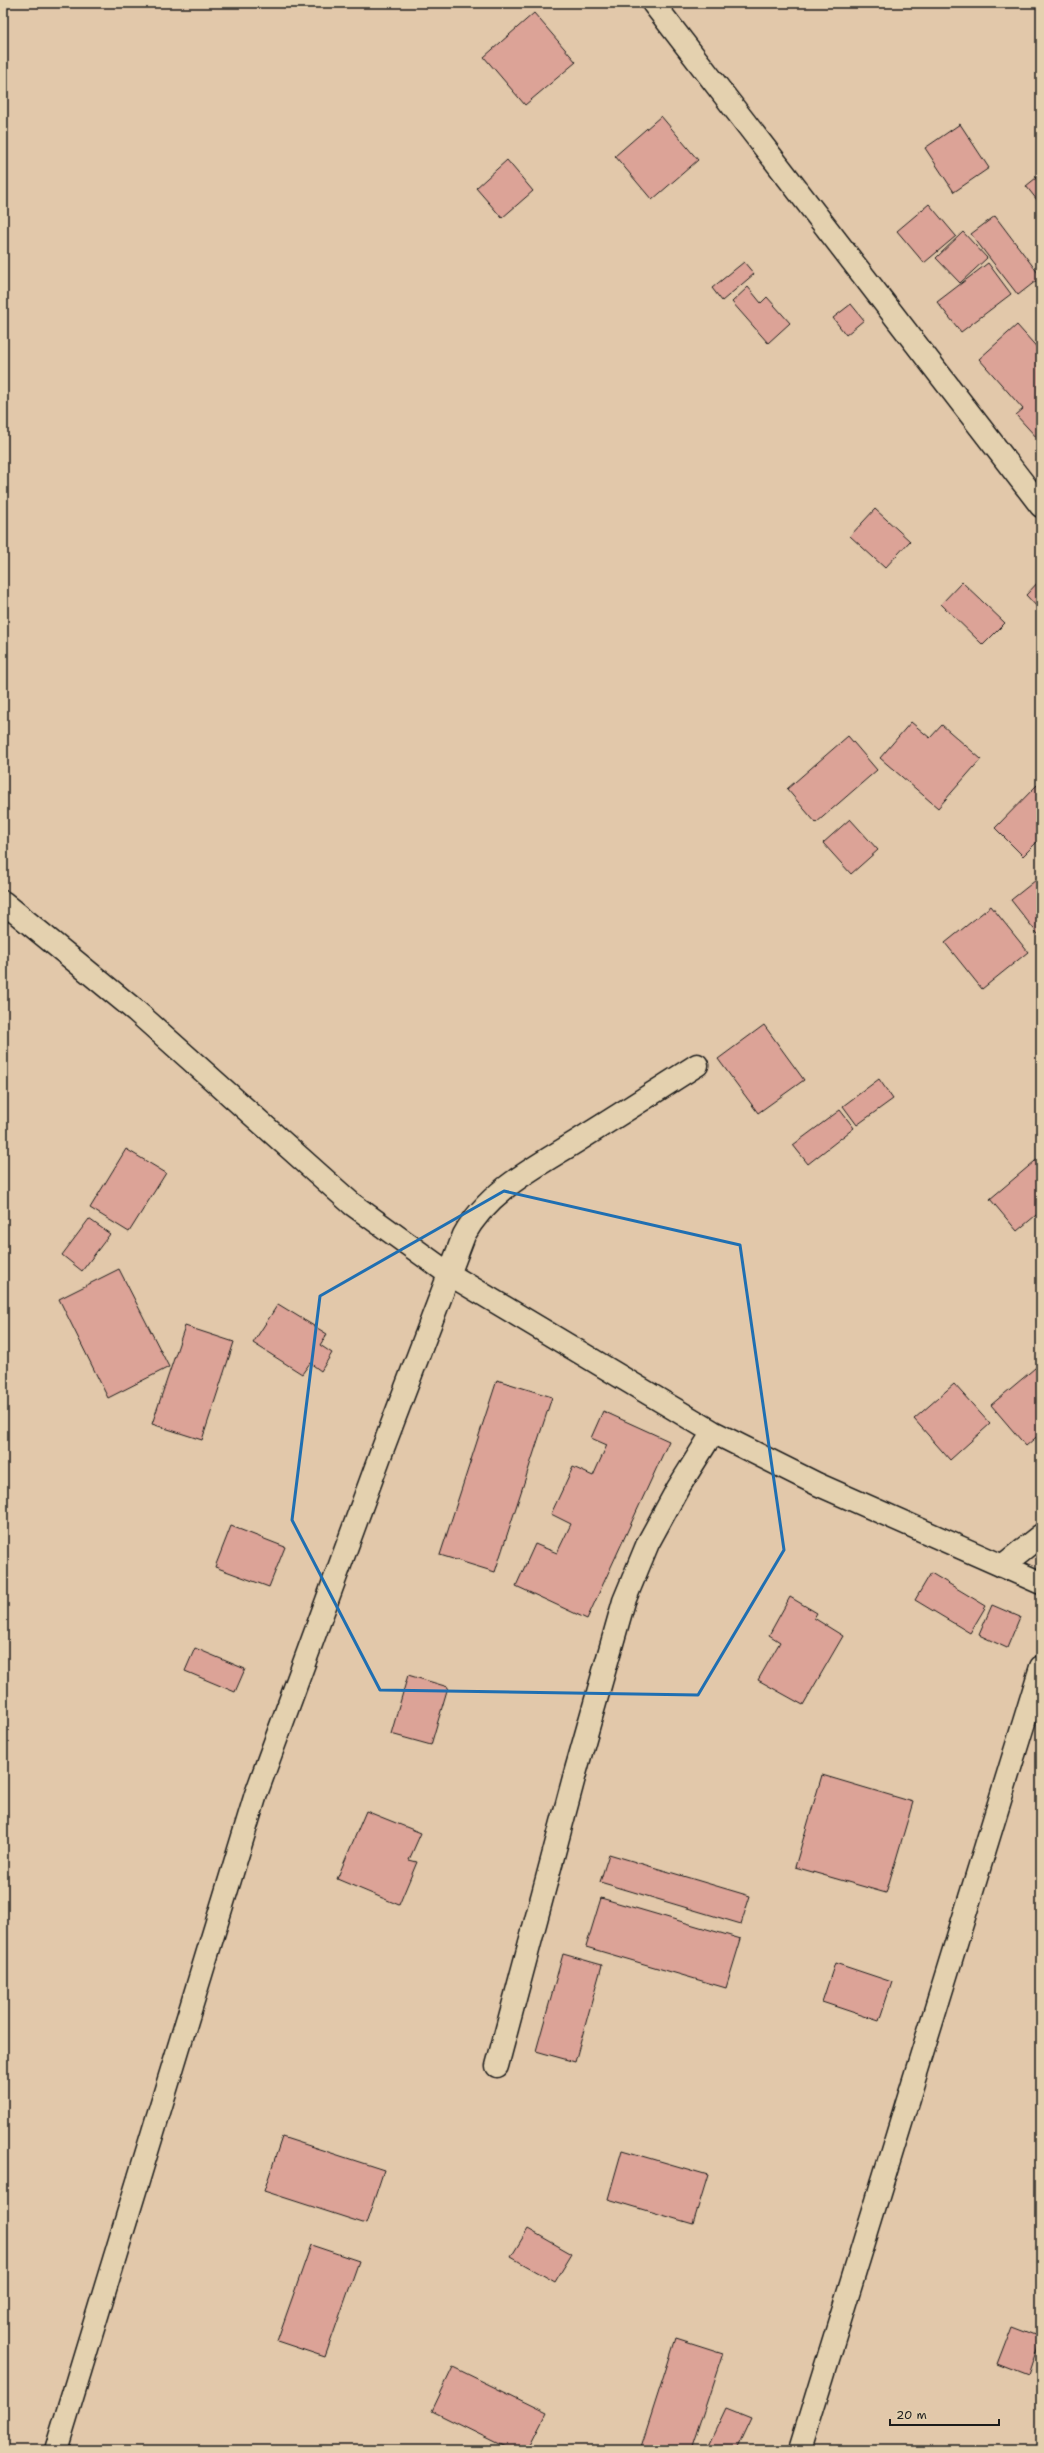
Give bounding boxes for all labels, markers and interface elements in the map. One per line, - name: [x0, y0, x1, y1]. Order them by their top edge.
- scale bar: [890, 2401, 999, 2427]
- text: 20 m: [896, 2407, 927, 2423]

